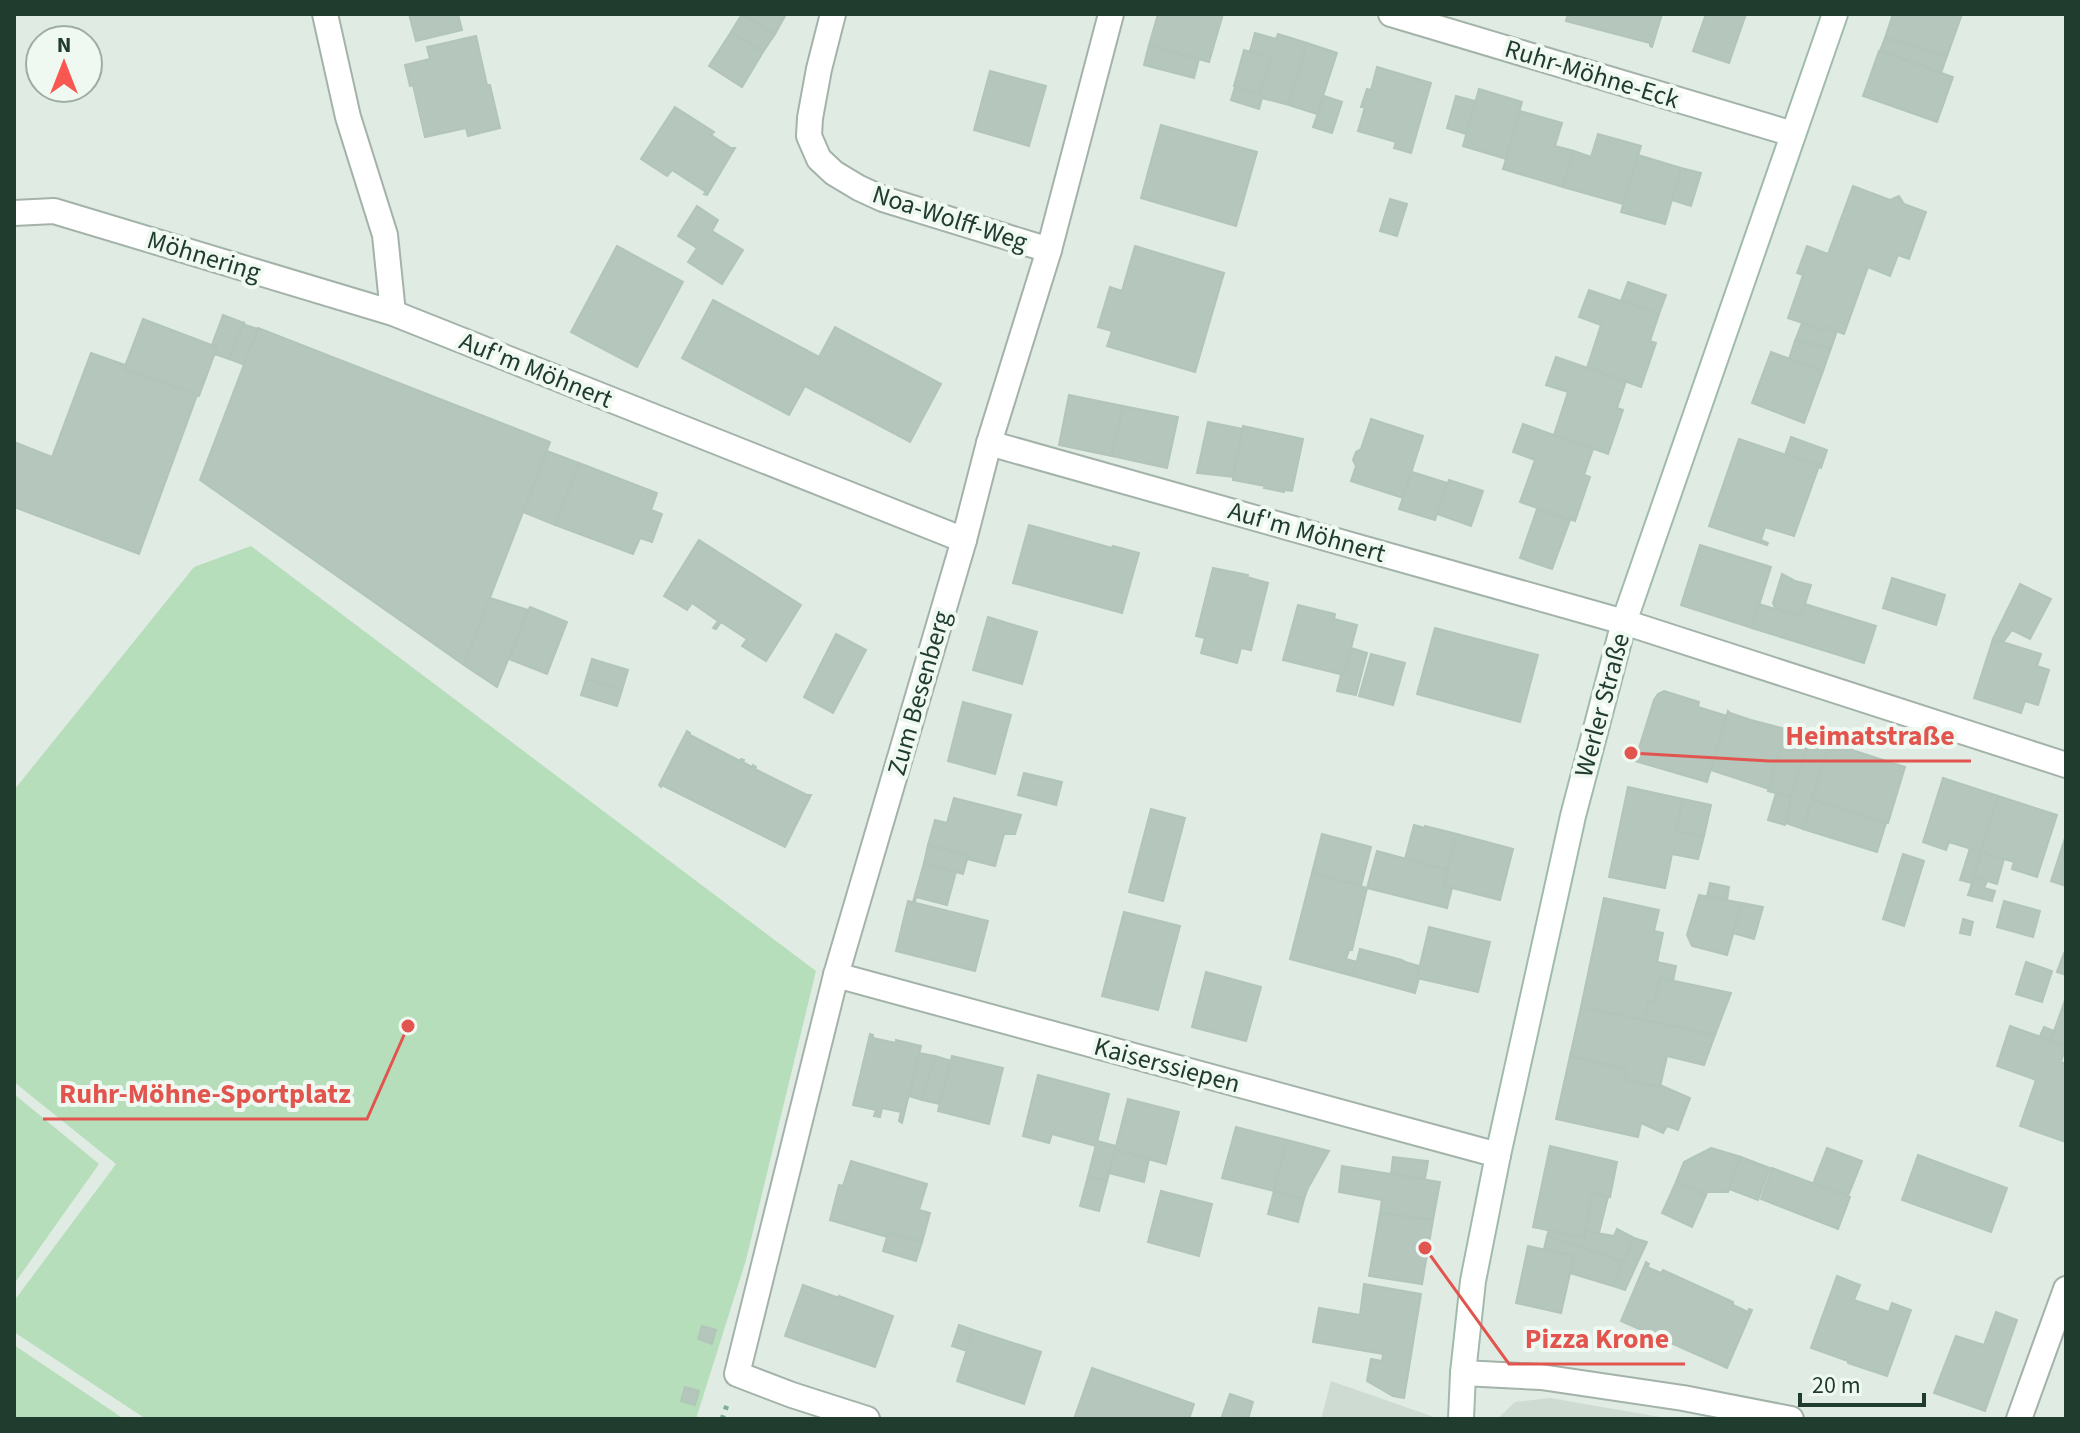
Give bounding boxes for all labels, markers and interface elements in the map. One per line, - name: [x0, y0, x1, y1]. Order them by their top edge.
- north arrow: [24, 24, 104, 104]
- text: N: [57, 29, 71, 61]
- street label: Ruhr-Möhne-Eck: [1500, 30, 1684, 118]
- street label: Noa-Wolff-Weg: [868, 175, 1032, 261]
- street label: Möhnering: [143, 221, 265, 291]
- street label: Auf'm Möhnert: [454, 322, 618, 418]
- street label: Auf'm Möhnert: [1224, 492, 1390, 572]
- street label: Zum Besenberg: [878, 606, 960, 780]
- street label: Werler Straße: [1565, 629, 1639, 781]
- callout: Heimatstraße: [1769, 709, 1971, 761]
- text: Heimatstraße: [1785, 716, 1955, 756]
- street label: Kaiserssiepen: [1090, 1028, 1244, 1102]
- callout: Ruhr-Möhne-Sportplatz: [43, 1067, 367, 1119]
- text: Ruhr-Möhne-Sportplatz: [59, 1074, 351, 1114]
- callout: Pizza Krone: [1509, 1312, 1685, 1364]
- text: Pizza Krone: [1525, 1319, 1669, 1359]
- scale bar: [1800, 1357, 1924, 1407]
- text: 20 m: [1812, 1368, 1861, 1403]

